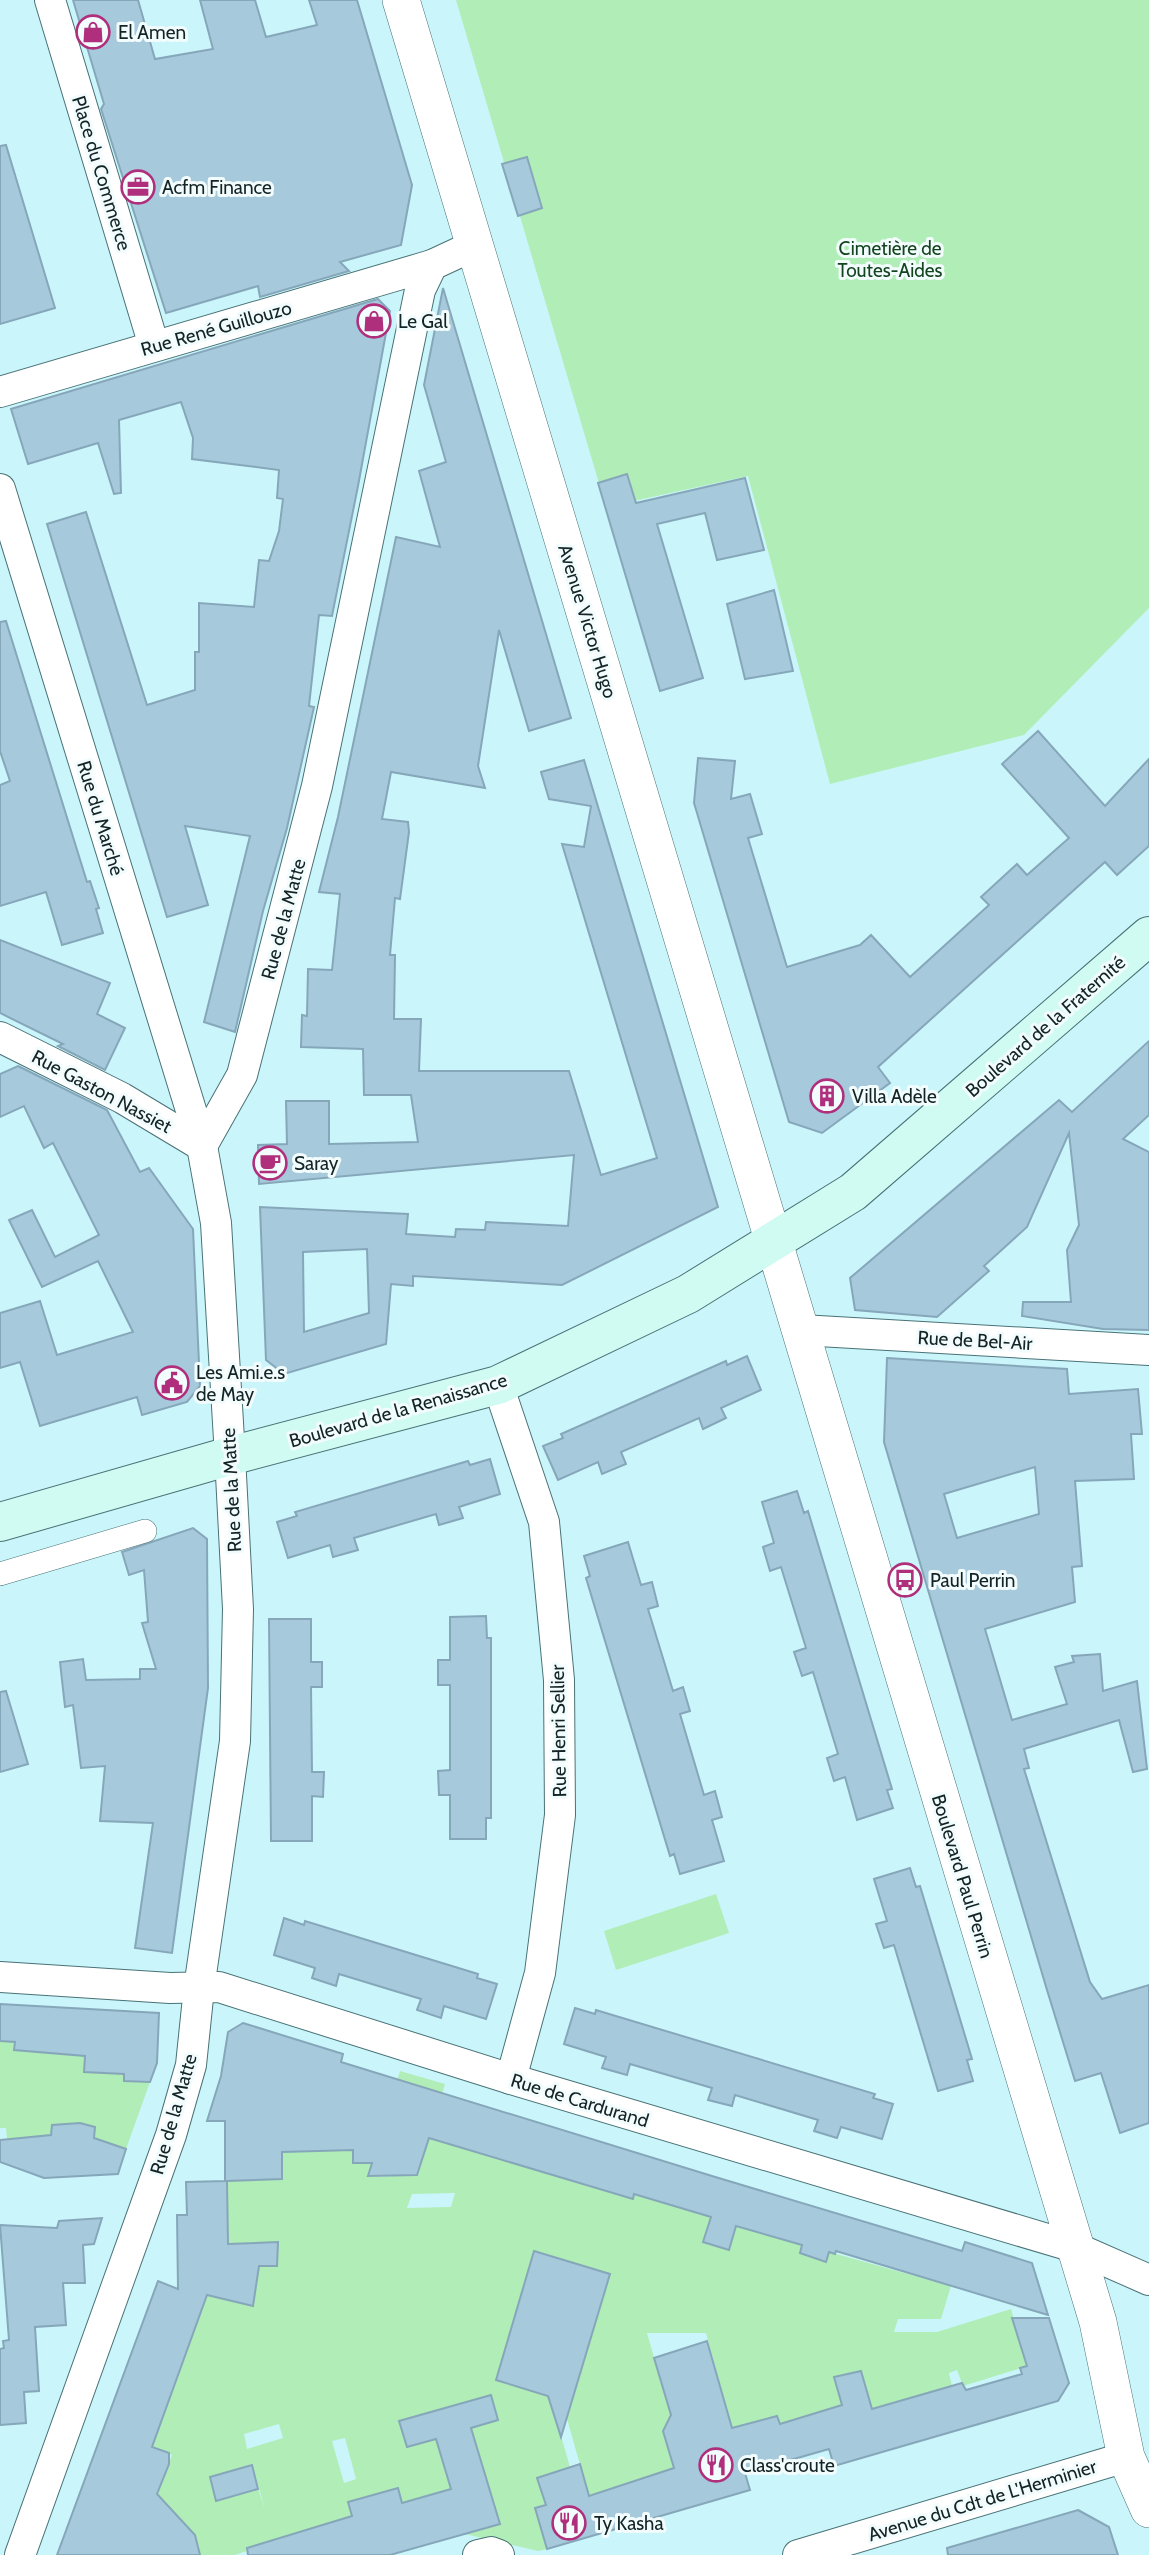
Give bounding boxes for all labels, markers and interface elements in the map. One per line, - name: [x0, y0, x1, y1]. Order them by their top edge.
- shop icon: El Amen: [74, 13, 112, 51]
- place label: El Amen: [118, 21, 186, 44]
- street label: Place du Commerce: [67, 93, 136, 254]
- office icon: Acfm Finance: [119, 168, 157, 206]
- place label: Acfm Finance: [162, 176, 272, 199]
- park label: Cimetière de Toutes-Aides: [838, 237, 943, 282]
- street label: Rue René Guillouzo: [138, 296, 294, 361]
- shop icon: Le Gal: [355, 302, 393, 340]
- place label: Le Gal: [398, 310, 448, 333]
- street label: Avenue Victor Hugo: [553, 541, 622, 701]
- street label: Rue du Marché: [72, 758, 129, 879]
- street label: Rue de la Matte: [256, 856, 311, 982]
- street label: Boulevard de la Fraternité: [961, 951, 1130, 1102]
- street label: Rue Gaston Nassiet: [28, 1045, 176, 1138]
- building icon: Villa Adèle: [808, 1077, 846, 1115]
- place label: Villa Adèle: [852, 1085, 937, 1108]
- cafe icon: Saray: [251, 1144, 289, 1182]
- place label: Saray: [294, 1152, 339, 1175]
- street label: Rue de Bel-Air: [917, 1326, 1033, 1355]
- place label: Les Ami.e.s de May: [196, 1361, 285, 1406]
- public building icon: Les Ami.e.s de May: [153, 1364, 191, 1402]
- street label: Boulevard de la Renaissance: [287, 1368, 510, 1453]
- street label: Rue de la Matte: [217, 1427, 246, 1553]
- bus stop icon: Paul Perrin: [886, 1561, 924, 1599]
- place label: Paul Perrin: [930, 1569, 1015, 1592]
- street label: Rue Henri Sellier: [546, 1665, 571, 1797]
- street label: Boulevard Paul Perrin: [927, 1791, 998, 1961]
- street label: Rue de la Matte: [145, 2051, 202, 2177]
- street label: Rue de Cardurand: [508, 2069, 652, 2132]
- restaurant icon: Class'croute: [697, 2446, 735, 2484]
- place label: Class'croute: [740, 2454, 835, 2477]
- street label: Avenue du Cdt de L'Herminier: [865, 2455, 1099, 2546]
- restaurant icon: Ty Kasha: [550, 2504, 588, 2542]
- place label: Ty Kasha: [594, 2512, 664, 2535]

